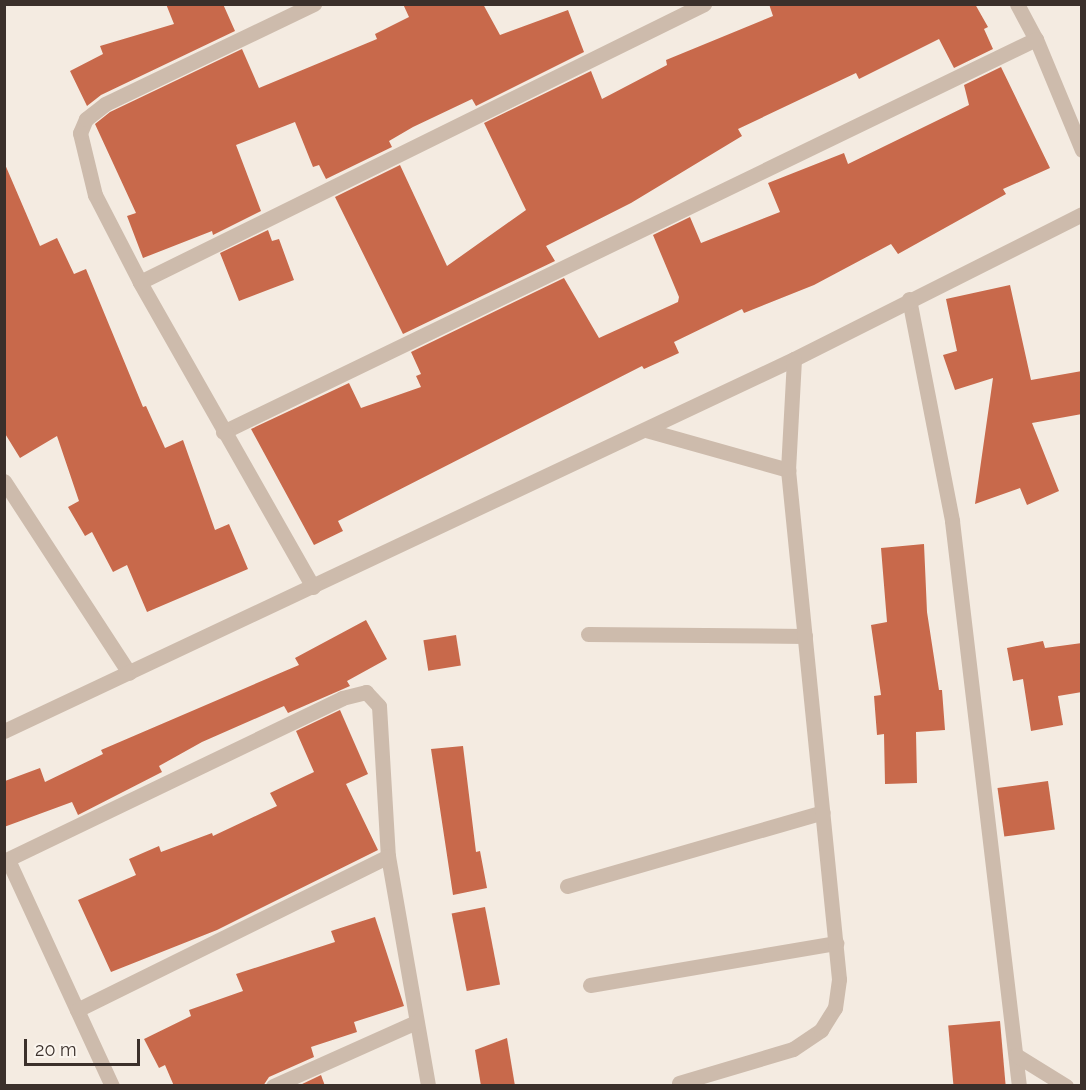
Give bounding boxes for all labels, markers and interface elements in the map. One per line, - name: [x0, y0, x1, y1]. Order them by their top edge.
- scale bar: [27, 1027, 142, 1065]
- text: 20 m: [35, 1039, 77, 1060]

